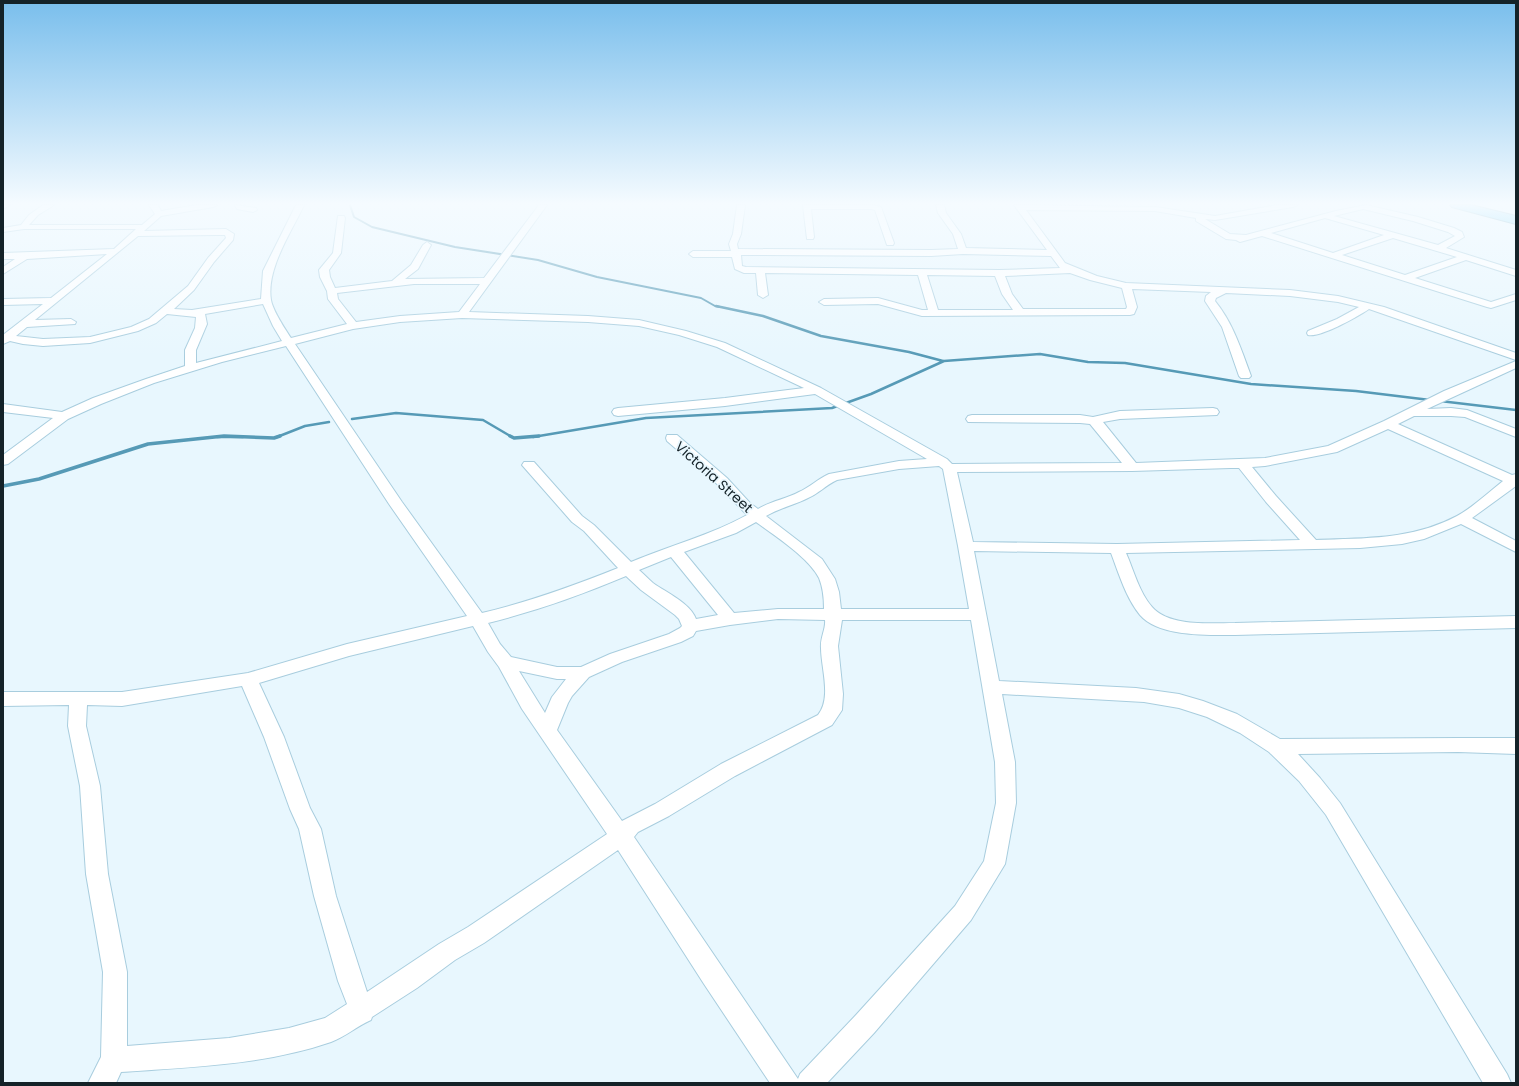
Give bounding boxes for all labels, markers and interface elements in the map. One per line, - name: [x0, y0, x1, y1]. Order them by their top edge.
- street label: Victoria Street: [671, 437, 757, 517]

